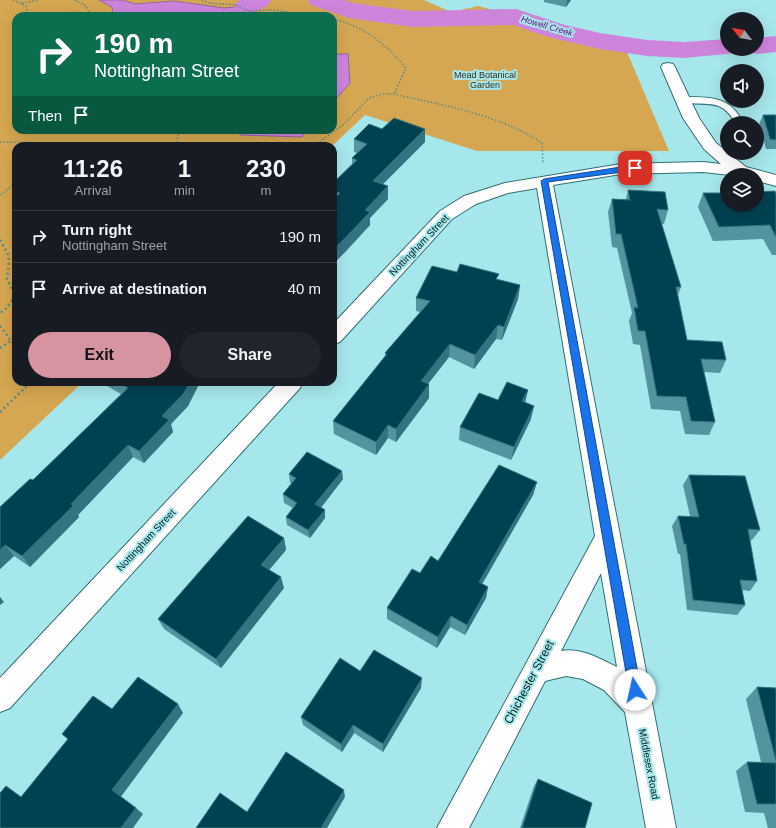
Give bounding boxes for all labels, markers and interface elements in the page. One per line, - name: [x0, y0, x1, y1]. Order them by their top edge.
- north arrow: [720, 12, 764, 56]
- map controls: [720, 12, 764, 212]
- water label: Howell Creek: [520, 14, 575, 38]
- icon: right: [28, 28, 80, 80]
- text: 190 m: [94, 28, 173, 59]
- text: Nottingham Street: [94, 61, 239, 81]
- button: sound: [720, 64, 764, 108]
- park label: Mead Botanical Garden: [454, 70, 516, 90]
- icon: arrive: [70, 104, 92, 126]
- text: Then: [28, 107, 62, 124]
- button: search: [720, 116, 764, 160]
- pin: [618, 151, 652, 185]
- text: 11:26: [63, 155, 123, 182]
- text: 1: [178, 155, 191, 182]
- text: 230: [246, 155, 286, 182]
- icon: arrive: [624, 157, 646, 179]
- button: layers: [720, 168, 764, 212]
- text: Arrival: [75, 183, 111, 198]
- text: min: [174, 183, 195, 198]
- text: m: [261, 183, 271, 198]
- street label: Nottingham Street: [387, 212, 451, 278]
- text: Turn right: [62, 221, 132, 238]
- icon: right: [28, 226, 50, 248]
- text: 190 m: [279, 228, 321, 245]
- text: Nottingham Street: [62, 238, 167, 253]
- icon: arrive: [28, 278, 50, 300]
- text: Arrive at destination: [62, 280, 207, 297]
- text: 40 m: [288, 280, 321, 297]
- button: Exit: [28, 332, 171, 378]
- button: Share: [179, 332, 321, 378]
- street label: Nottingham Street: [114, 507, 178, 573]
- street label: Chichester Street: [501, 637, 557, 726]
- position arrow: [614, 669, 656, 711]
- street label: Middlesex Road: [637, 728, 661, 800]

